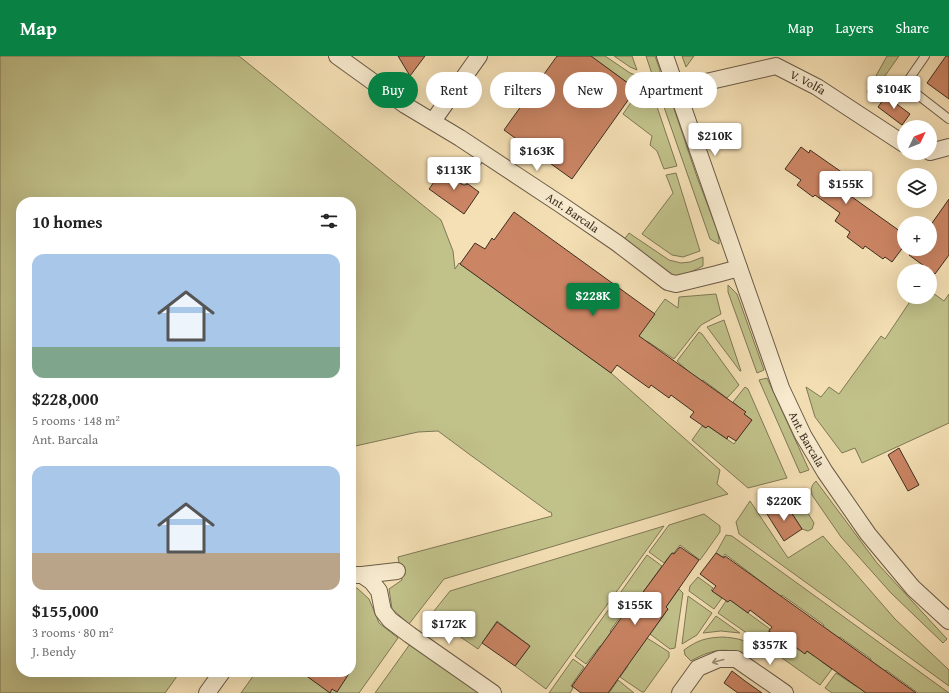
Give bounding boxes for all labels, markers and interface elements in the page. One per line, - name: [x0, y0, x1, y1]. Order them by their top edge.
- text: Map: [20, 14, 57, 42]
- text: Map: [788, 18, 814, 38]
- text: Layers: [836, 18, 874, 38]
- text: Share: [896, 18, 929, 38]
- street label: V. Volfa: [787, 66, 830, 99]
- chip: Buy: [368, 72, 418, 108]
- chip: Rent: [426, 72, 482, 108]
- chip: Filters: [490, 72, 555, 108]
- chip: New: [563, 72, 617, 108]
- chip: Apartment: [625, 72, 717, 108]
- pin: $104K: [866, 76, 922, 110]
- text: $104K: [876, 79, 912, 98]
- north arrow: [897, 120, 937, 160]
- map controls: [897, 120, 937, 304]
- pin: $210K: [687, 123, 743, 157]
- text: $210K: [697, 126, 733, 145]
- pin: $163K: [509, 138, 565, 172]
- text: $163K: [519, 141, 555, 160]
- pin: $113K: [426, 157, 482, 191]
- text: $113K: [436, 160, 472, 179]
- button: layers: [897, 168, 937, 208]
- pin: $155K: [818, 171, 874, 205]
- text: $155K: [828, 174, 864, 193]
- street label: Ant. Barcala: [543, 188, 603, 237]
- text: 10 homes: [32, 209, 103, 234]
- icon: filters: [318, 210, 340, 232]
- button: +: [897, 216, 937, 256]
- button: −: [897, 264, 937, 304]
- icon: home: [150, 280, 222, 352]
- pin: $228K: [565, 283, 621, 317]
- text: $228K: [575, 286, 611, 305]
- text: $228,000: [32, 386, 98, 411]
- street label: Ant. Barcala: [785, 408, 829, 470]
- text: 5 rooms · 148 m²: [32, 411, 120, 430]
- text: Ant. Barcala: [32, 430, 98, 449]
- pin: $220K: [756, 488, 812, 522]
- text: $220K: [766, 491, 802, 510]
- icon: home: [150, 492, 222, 564]
- pin: $155K: [607, 592, 663, 626]
- text: $155K: [617, 595, 653, 614]
- text: $155,000: [32, 598, 98, 623]
- pin: $172K: [421, 611, 477, 645]
- text: $172K: [431, 614, 467, 633]
- text: 3 rooms · 80 m²: [32, 623, 114, 642]
- pin: $357K: [742, 632, 798, 666]
- text: $357K: [752, 635, 788, 654]
- text: J. Bendy: [32, 642, 76, 661]
- one-way arrow: [711, 657, 724, 665]

